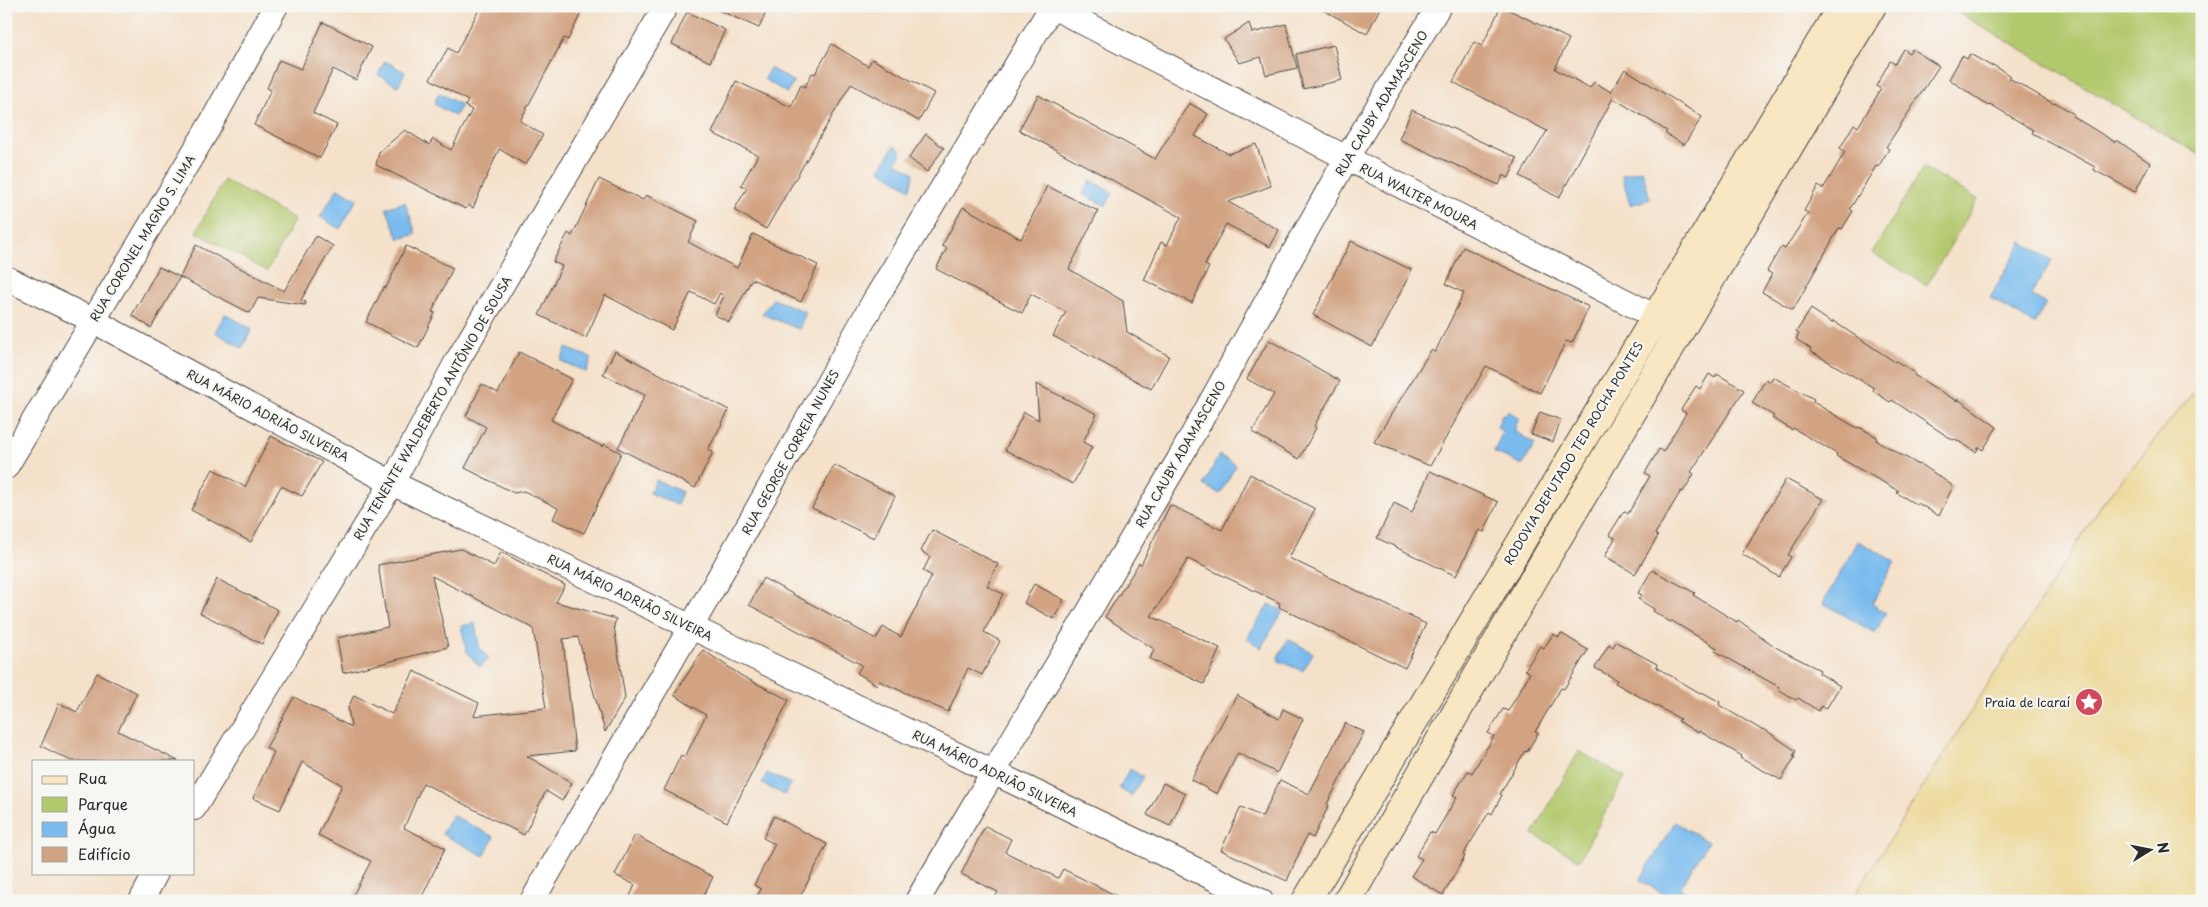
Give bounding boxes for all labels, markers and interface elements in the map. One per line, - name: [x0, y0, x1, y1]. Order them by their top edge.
- street label: RUA CAUBY ADAMASCENO: [1330, 27, 1432, 179]
- street label: RUA CORONEL MAGNO S. LIMA: [85, 151, 199, 325]
- street label: RUA WALTER MOURA: [1357, 158, 1481, 234]
- street label: RUA TENENTE WALDEBERTO ANTÔNIO DE SOUSA: [349, 272, 516, 544]
- street label: RODOVIA DEPUTADO TED ROCHA PONTES: [1499, 338, 1647, 568]
- street label: RUA MÁRIO ADRIÃO SILVEIRA: [184, 364, 352, 466]
- street label: RUA GEORGE CORREIA NUNES: [737, 366, 843, 538]
- street label: RUA CAUBY ADAMASCENO: [1130, 377, 1230, 531]
- street label: RUA MÁRIO ADRIÃO SILVEIRA: [544, 549, 716, 645]
- place icon: Praia de Icaraí: [2074, 687, 2104, 717]
- place label: Praia de Icaraí: [1985, 693, 2070, 711]
- street label: RUA MÁRIO ADRIÃO SILVEIRA: [909, 725, 1081, 821]
- legend: [32, 760, 195, 874]
- text: Rua: [78, 766, 107, 789]
- text: Parque: [78, 792, 128, 815]
- text: Água: [78, 816, 116, 839]
- north arrow: [2126, 824, 2176, 874]
- text: N: [2152, 840, 2175, 855]
- text: Edifício: [78, 842, 131, 865]

